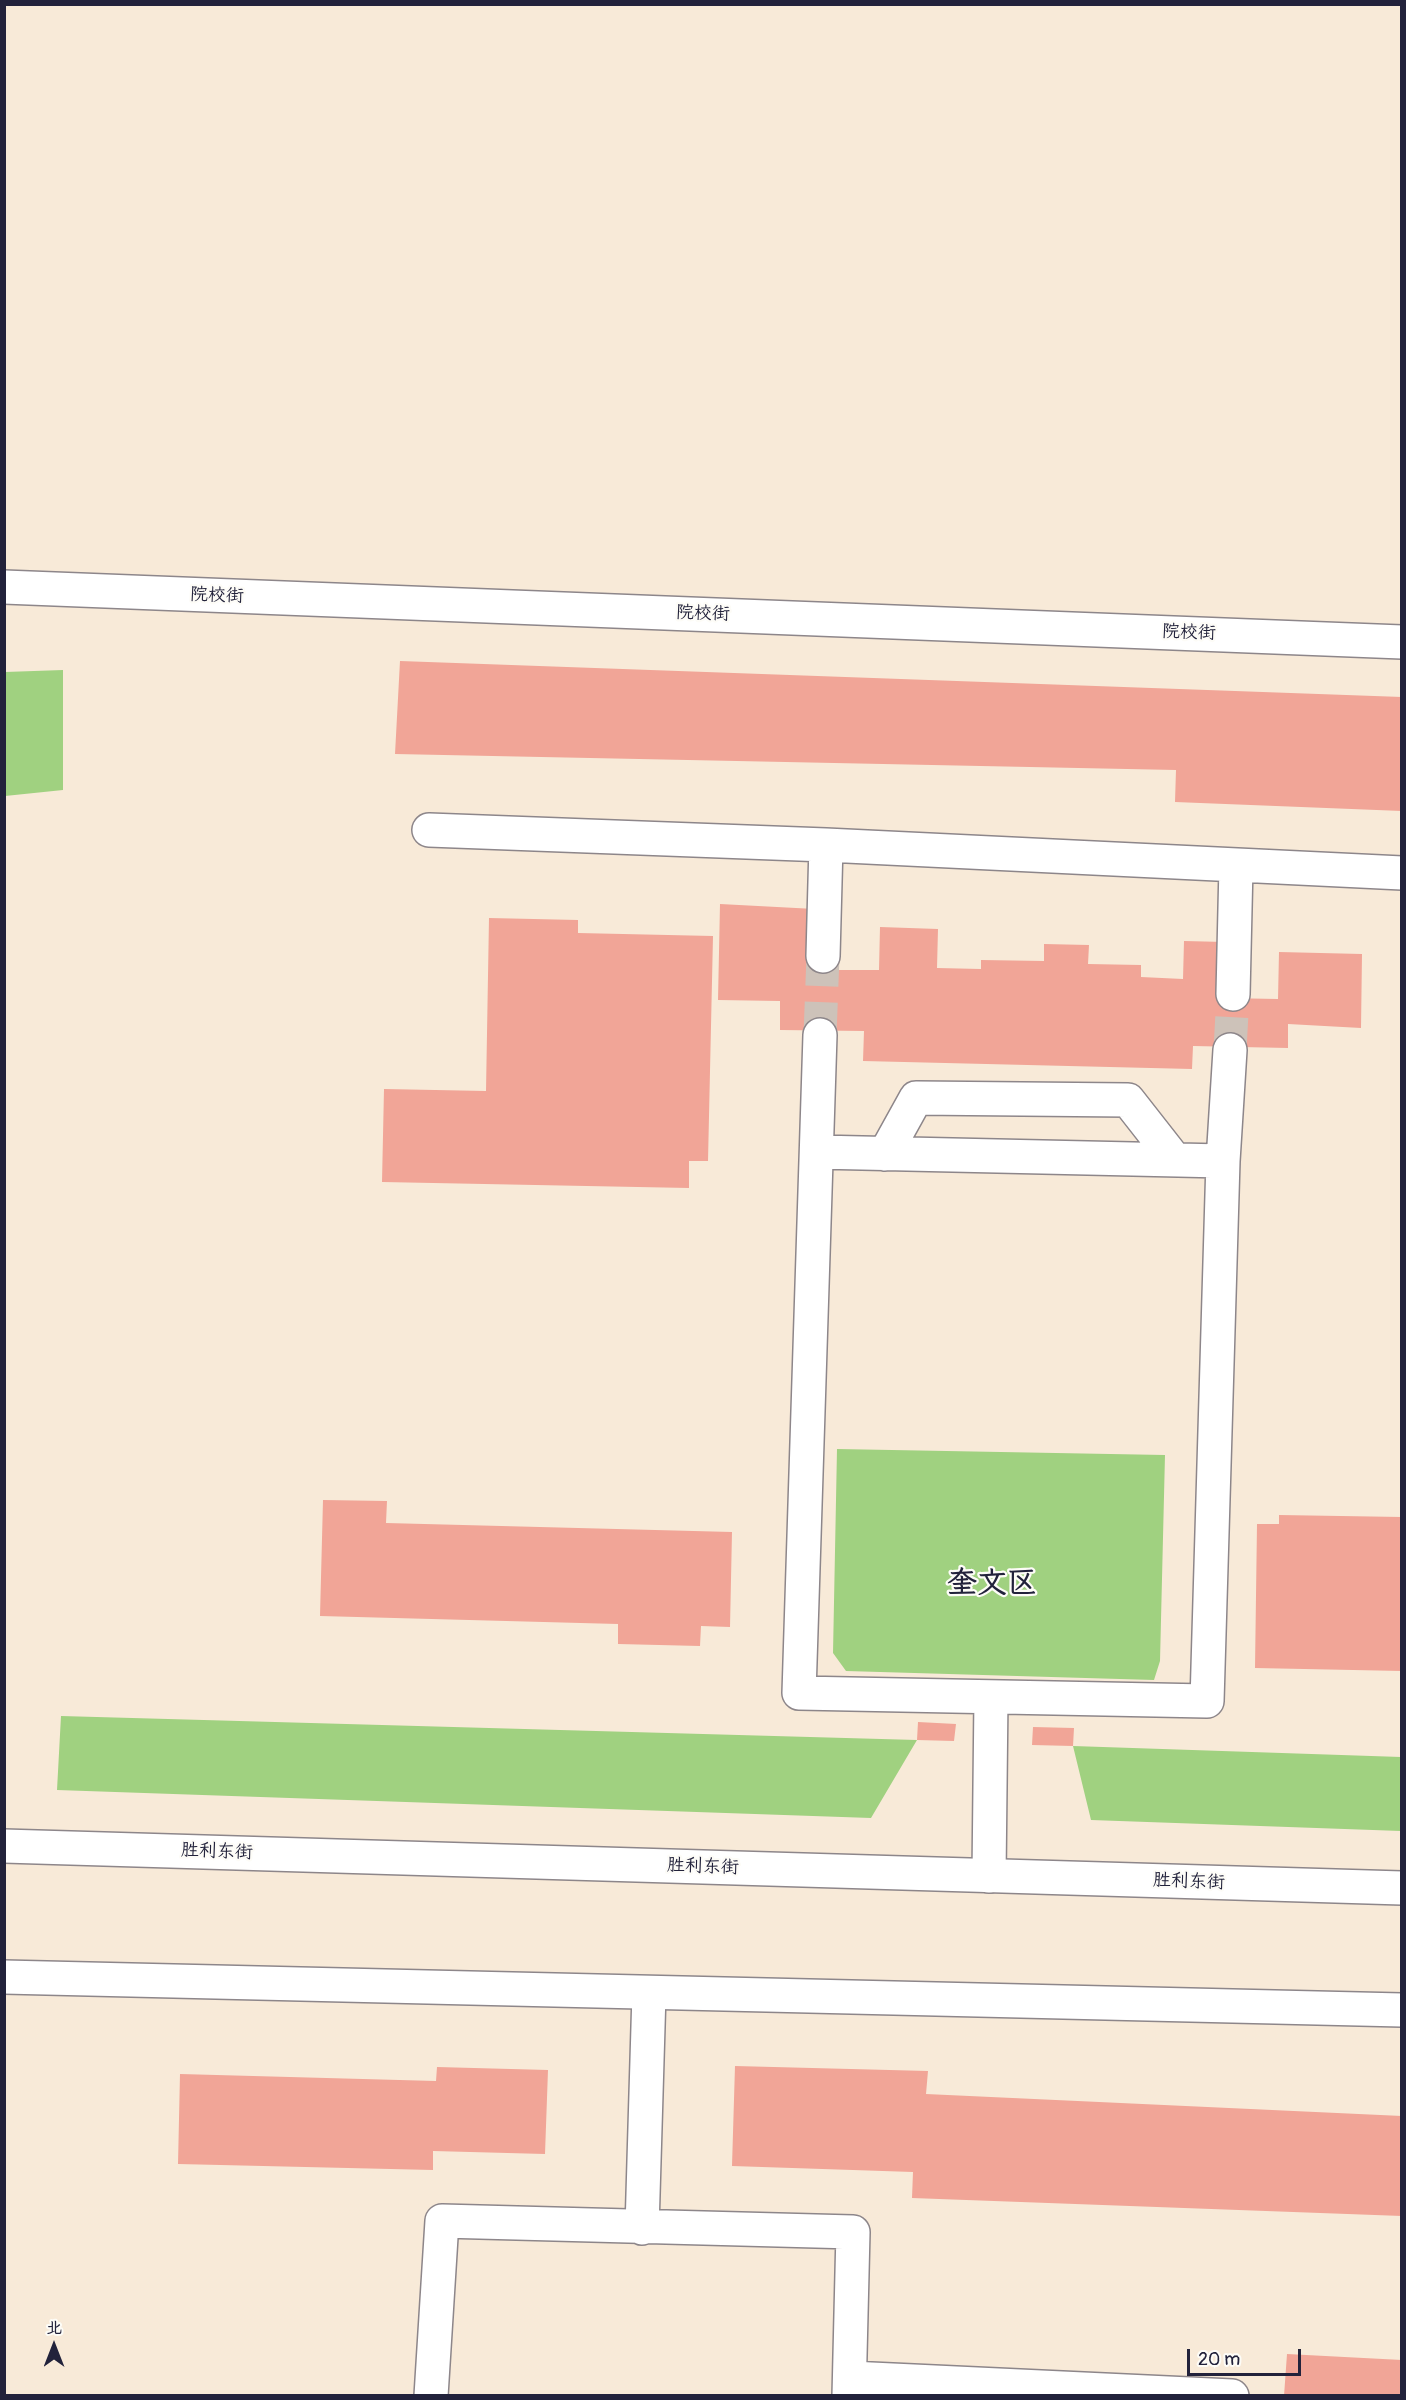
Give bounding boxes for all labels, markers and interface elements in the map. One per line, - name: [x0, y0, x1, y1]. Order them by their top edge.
- street label: 院校街: [190, 584, 244, 608]
- street label: 院校街: [676, 602, 730, 626]
- street label: 院校街: [1162, 621, 1216, 645]
- district label: 奎文区: [947, 1566, 1037, 1602]
- street label: 胜利东街: [181, 1840, 253, 1864]
- street label: 胜利东街: [667, 1855, 739, 1879]
- street label: 胜利东街: [1153, 1870, 1225, 1894]
- north arrow: [24, 2316, 84, 2376]
- text: 北: [46, 2318, 62, 2338]
- scale bar: [1190, 2337, 1304, 2375]
- text: 20 m: [1198, 2348, 1240, 2371]

